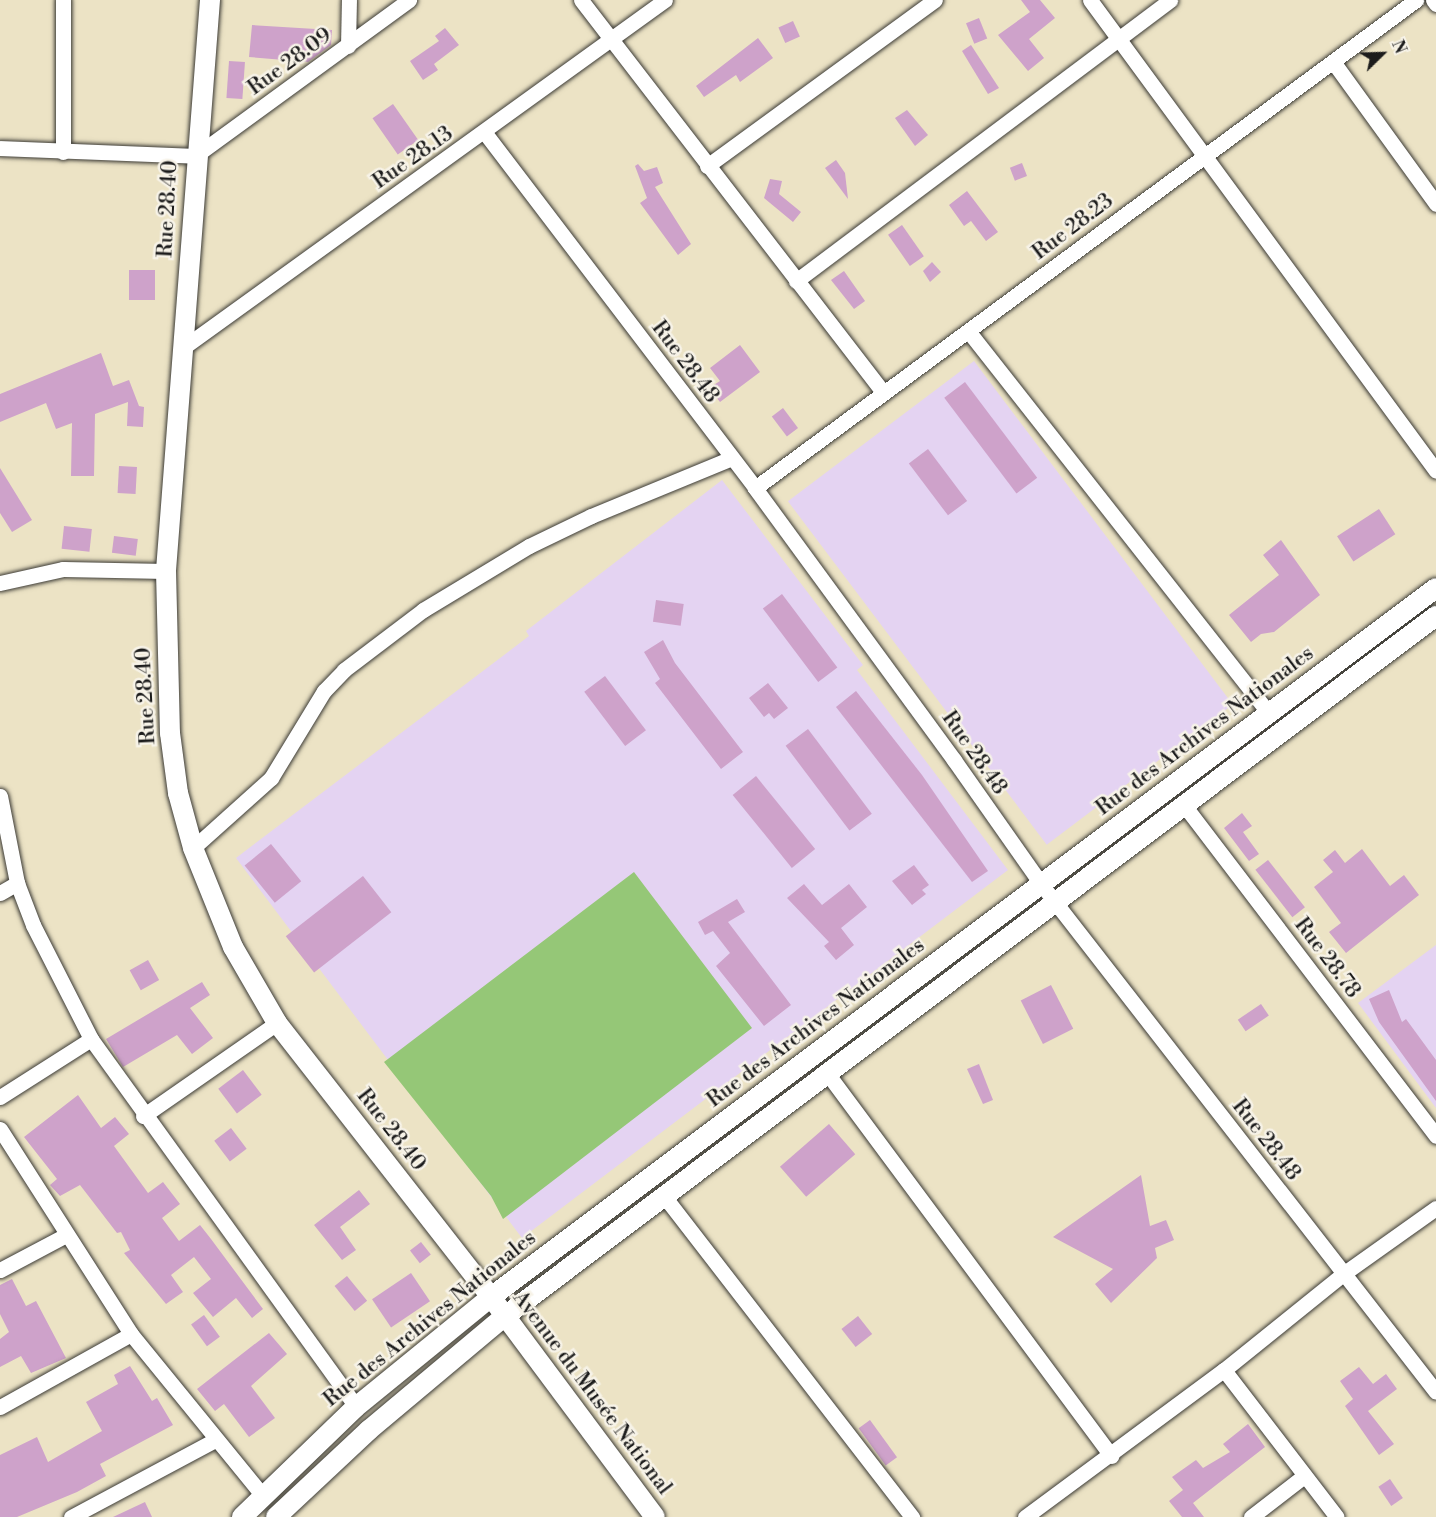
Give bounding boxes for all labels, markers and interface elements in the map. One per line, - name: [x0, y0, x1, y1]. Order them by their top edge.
- street label: Rue 28.09: [243, 23, 337, 101]
- north arrow: [1352, 24, 1412, 84]
- text: N: [1387, 37, 1410, 57]
- street label: Rue 28.13: [368, 121, 458, 195]
- street label: Rue 28.40: [153, 160, 183, 258]
- street label: Rue 28.23: [1028, 188, 1118, 266]
- street label: Rue 28.48: [646, 316, 724, 408]
- street label: Rue des Archives Nationales: [1091, 641, 1319, 821]
- street label: Rue 28.40: [131, 647, 161, 745]
- street label: Rue 28.48: [936, 706, 1012, 800]
- street label: Rue 28.78: [1289, 913, 1365, 1003]
- street label: Rue des Archives Nationales: [702, 933, 930, 1113]
- street label: Rue 28.40: [351, 1084, 431, 1176]
- street label: Rue 28.48: [1226, 1094, 1306, 1186]
- street label: Rue des Archives Nationales: [319, 1225, 541, 1413]
- street label: Avenue du Musée National: [507, 1286, 677, 1500]

